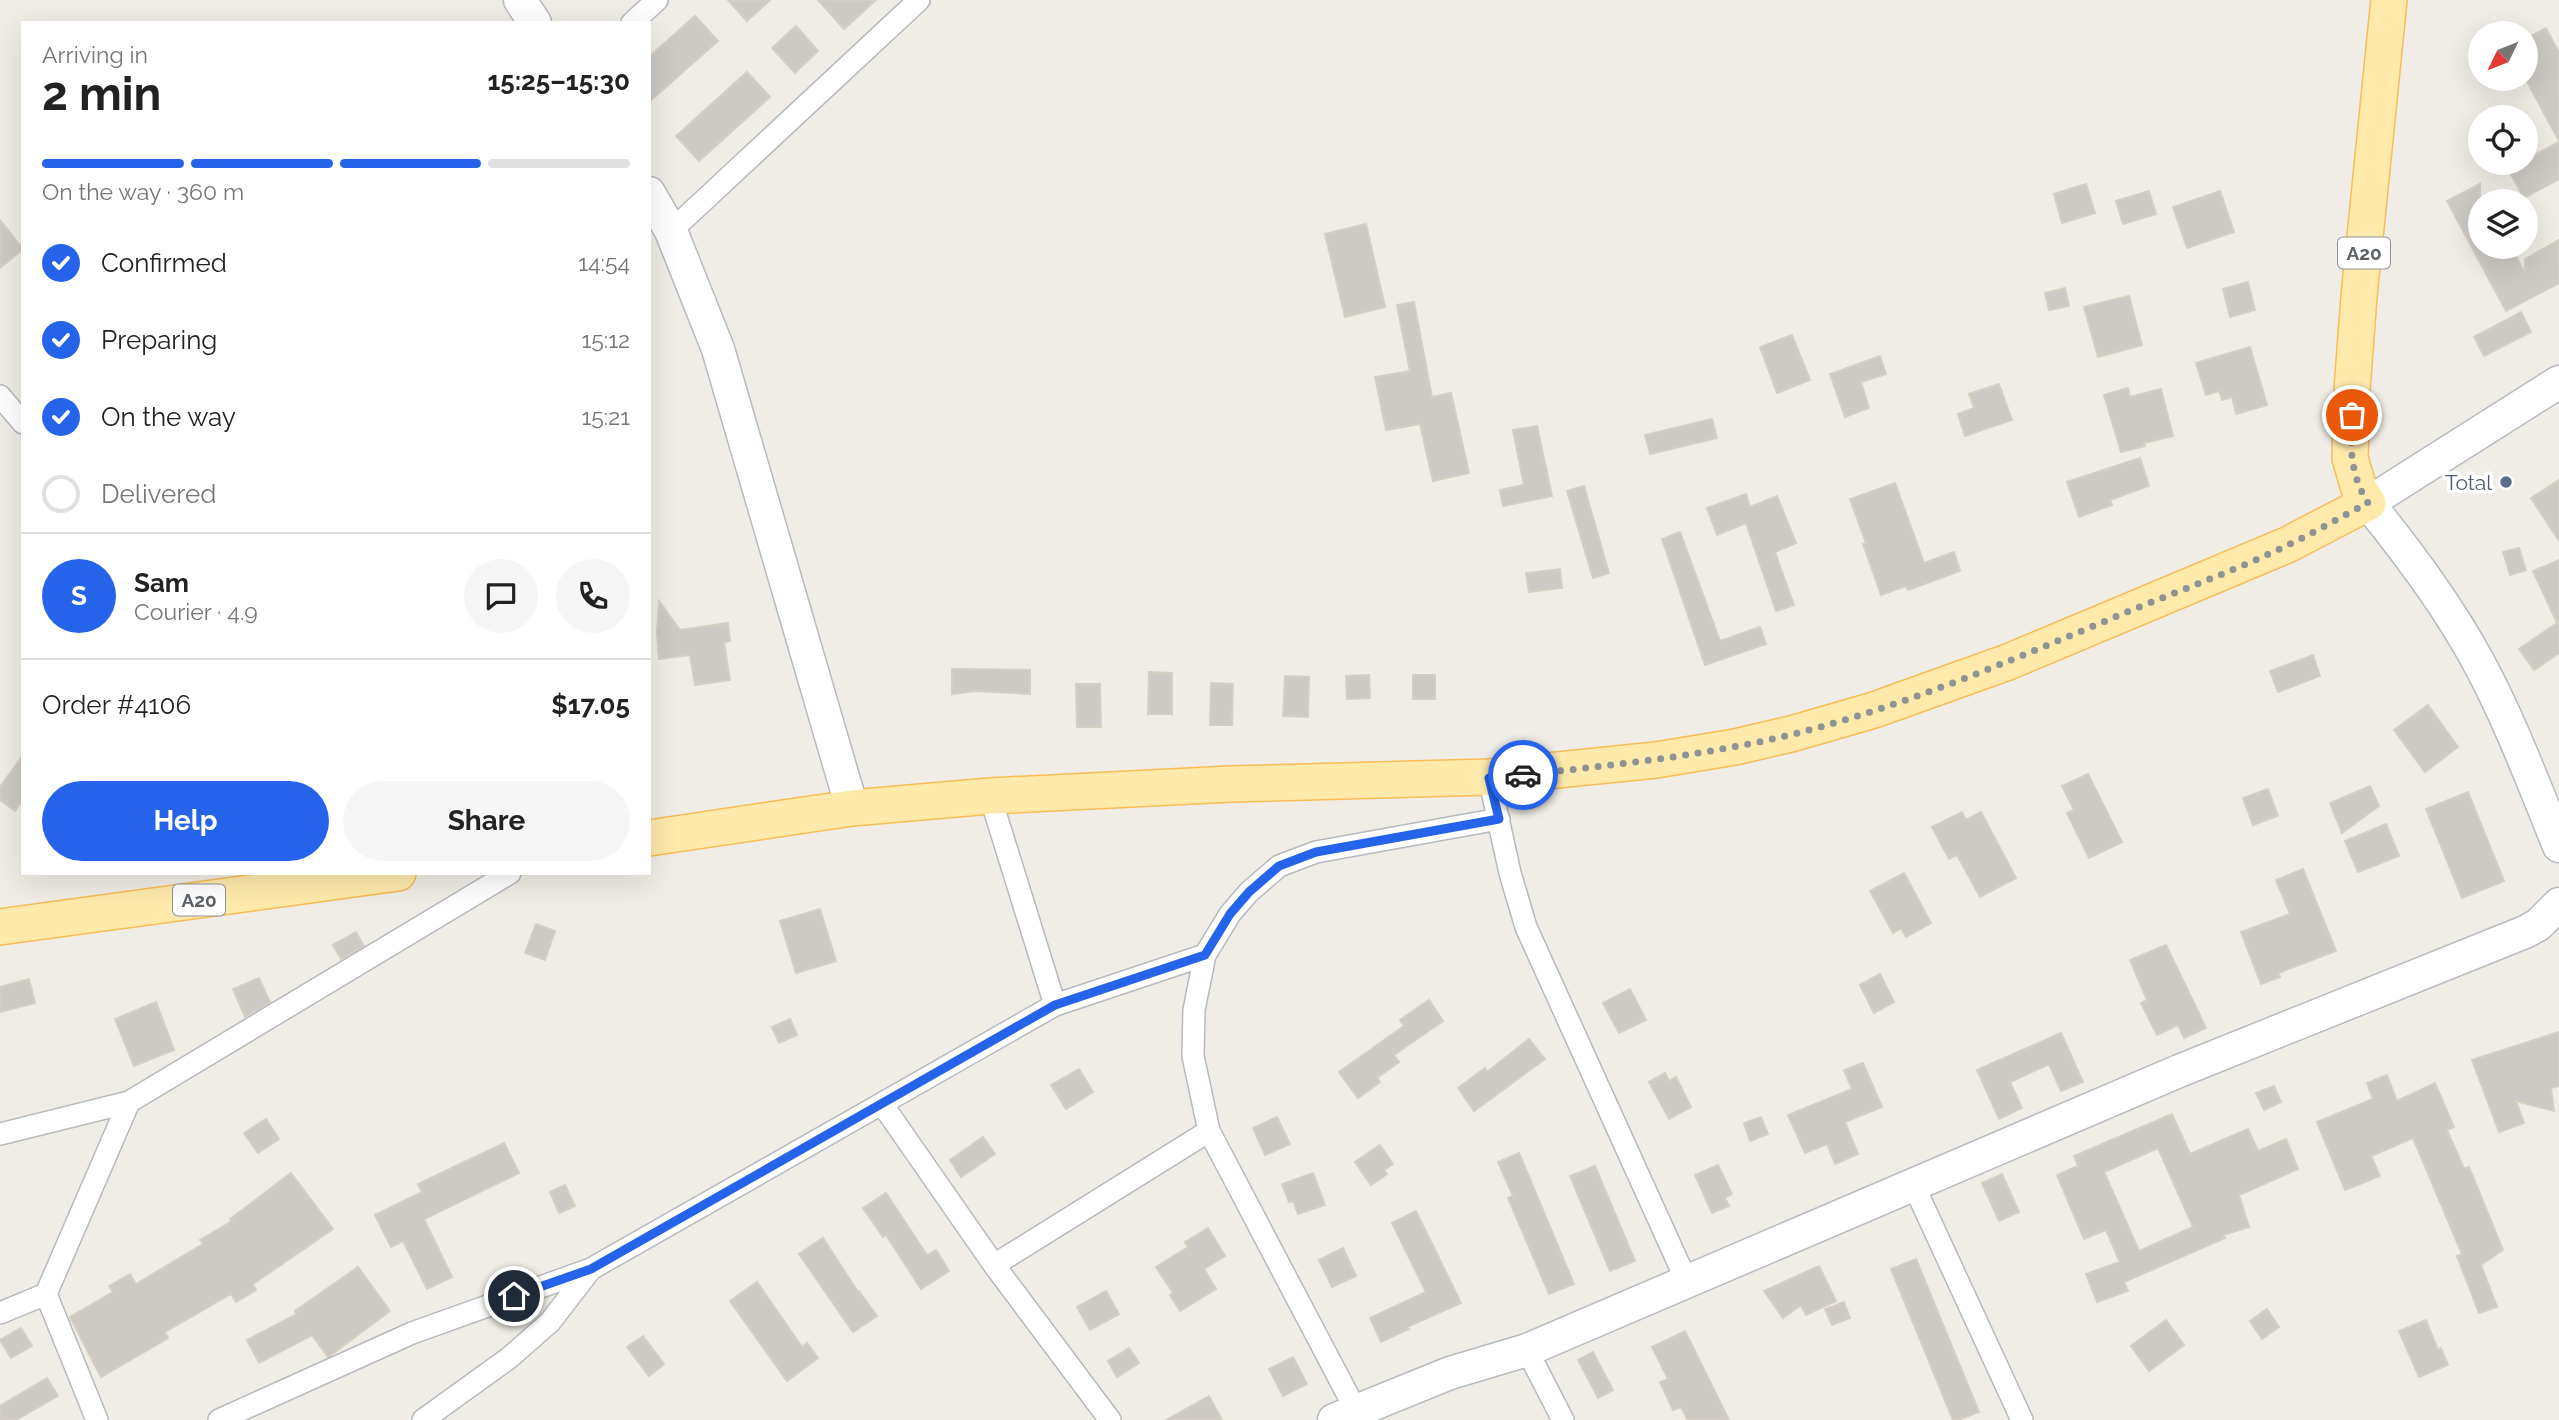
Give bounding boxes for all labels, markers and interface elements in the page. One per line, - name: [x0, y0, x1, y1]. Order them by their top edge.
- north arrow: [2468, 21, 2538, 91]
- map controls: [2468, 21, 2538, 259]
- text: Arriving in: [42, 41, 148, 68]
- text: 15:25–15:30: [487, 66, 630, 96]
- text: 2 min: [42, 67, 161, 121]
- button: locate: [2468, 105, 2538, 175]
- text: On the way · 360 m: [42, 178, 244, 205]
- button: layers: [2468, 189, 2538, 259]
- road number: A20: [2338, 238, 2390, 268]
- icon: check: [42, 244, 80, 282]
- text: Confirmed: [101, 248, 227, 278]
- text: 14:54: [578, 249, 630, 276]
- icon: check: [42, 321, 80, 359]
- text: Preparing: [101, 325, 217, 355]
- text: 15:12: [581, 326, 630, 353]
- pin: [2322, 385, 2382, 445]
- icon: bag: [2333, 396, 2371, 434]
- icon: check: [42, 398, 80, 436]
- text: On the way: [101, 402, 236, 432]
- text: 15:21: [581, 403, 630, 430]
- place label: Total: [2445, 470, 2492, 495]
- marker: Total: [2498, 474, 2514, 490]
- text: Delivered: [101, 479, 216, 509]
- button: chat: [464, 559, 538, 633]
- button: phone: [556, 559, 630, 633]
- text: Sam: [134, 568, 189, 598]
- text: S: [71, 581, 87, 611]
- text: Courier · 4.9: [134, 598, 258, 625]
- text: Order #4106: [42, 690, 191, 720]
- text: $17.05: [551, 690, 630, 720]
- courier: [1488, 740, 1558, 810]
- icon: car: [1504, 756, 1542, 794]
- button: Help: [42, 781, 329, 861]
- button: Share: [343, 781, 630, 861]
- road number: A20: [173, 885, 225, 916]
- pin: [484, 1266, 544, 1326]
- icon: home: [495, 1277, 533, 1315]

